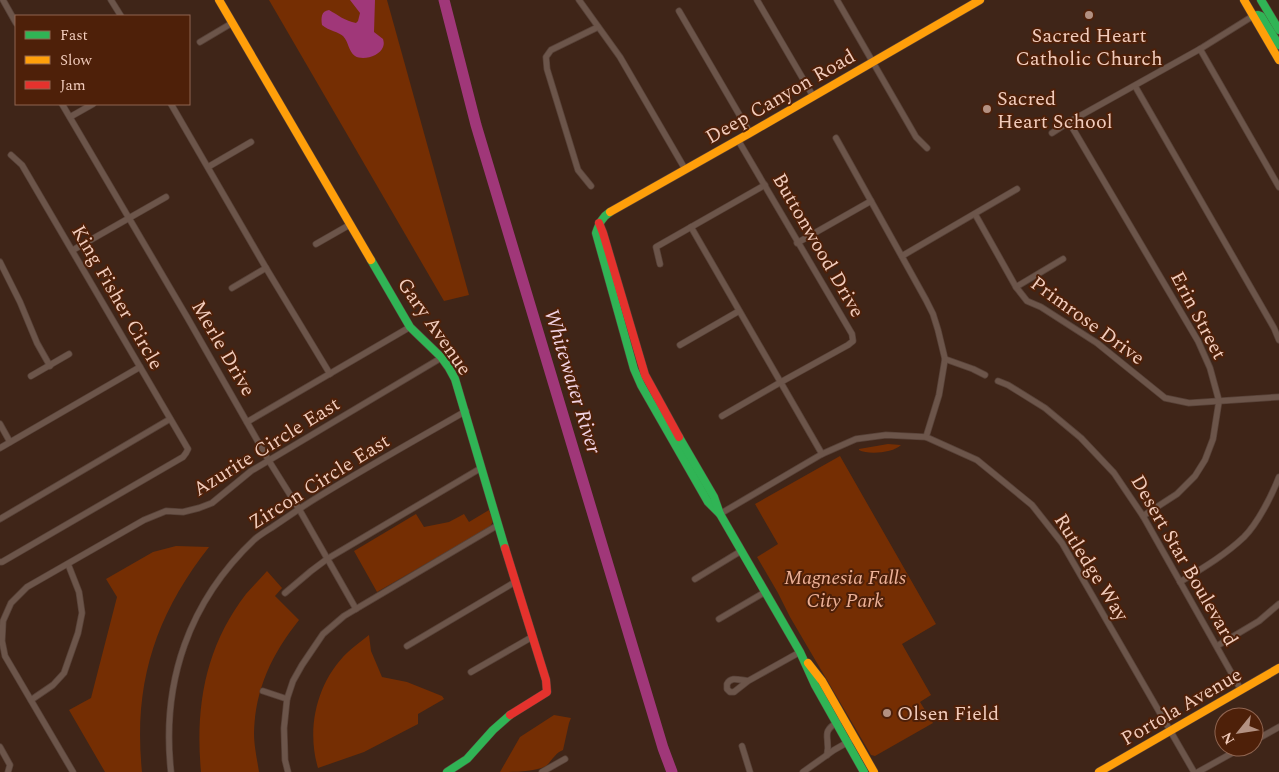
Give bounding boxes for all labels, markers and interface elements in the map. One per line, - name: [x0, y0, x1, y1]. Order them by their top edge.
- marker: Sacred Heart Catholic Church: [1083, 9, 1095, 21]
- legend: [15, 15, 190, 105]
- place label: Sacred Heart Catholic Church: [1015, 21, 1163, 74]
- text: Fast: [60, 24, 88, 47]
- street label: Deep Canyon Road: [700, 42, 861, 152]
- text: Slow: [60, 49, 92, 72]
- text: Jam: [60, 74, 86, 97]
- place label: Sacred Heart School: [997, 84, 1113, 137]
- marker: Sacred Heart School: [981, 103, 993, 115]
- street label: Buttonwood Drive: [764, 168, 872, 323]
- street label: King Fisher Circle: [63, 219, 171, 376]
- street label: Erin Street: [1162, 266, 1234, 365]
- street label: Primrose Drive: [1024, 269, 1151, 373]
- street label: Gary Avenue: [389, 271, 479, 382]
- street label: Merle Drive: [184, 295, 263, 402]
- water label: Whitewater River: [535, 305, 610, 458]
- street label: Azurite Circle East: [187, 389, 346, 504]
- street label: Zircon Circle East: [243, 426, 396, 537]
- street label: Desert Star Boulevard: [1123, 469, 1246, 652]
- street label: Rutledge Way: [1046, 508, 1137, 628]
- park label: Magnesia Falls City Park: [784, 563, 906, 616]
- street label: Portola Avenue: [1115, 660, 1248, 754]
- place label: Olsen Field: [897, 699, 999, 729]
- marker: Olsen Field: [881, 707, 893, 719]
- north arrow: [1214, 707, 1264, 757]
- text: N: [1216, 728, 1240, 748]

